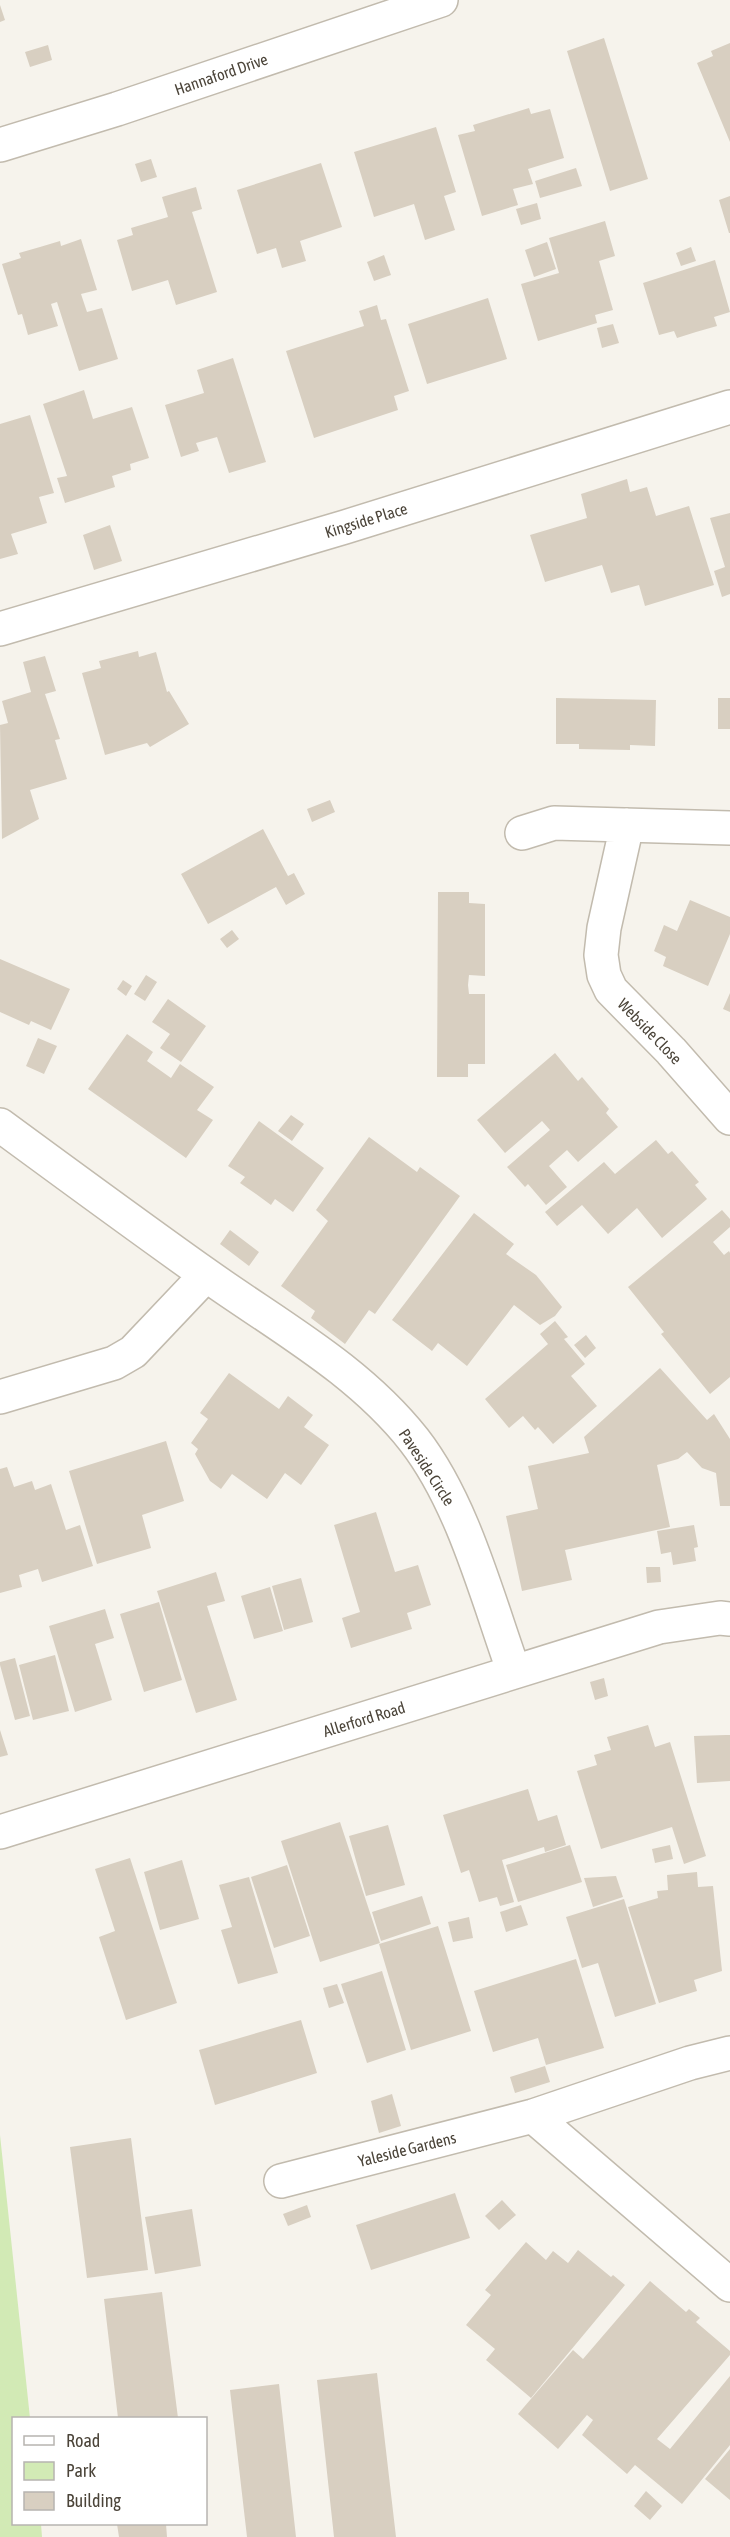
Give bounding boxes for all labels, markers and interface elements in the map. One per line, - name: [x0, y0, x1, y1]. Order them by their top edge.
- street label: Hannaford Drive: [172, 50, 270, 98]
- street label: Kingside Place: [323, 499, 410, 542]
- street label: Webside Close: [614, 995, 686, 1067]
- street label: Paveside Circle: [396, 1425, 458, 1509]
- street label: Allerford Road: [321, 1698, 407, 1740]
- street label: Yaleside Gardens: [356, 2128, 458, 2170]
- legend: [12, 2417, 207, 2525]
- text: Road: [66, 2430, 100, 2451]
- text: Park: [66, 2460, 96, 2481]
- text: Building: [66, 2490, 121, 2511]

